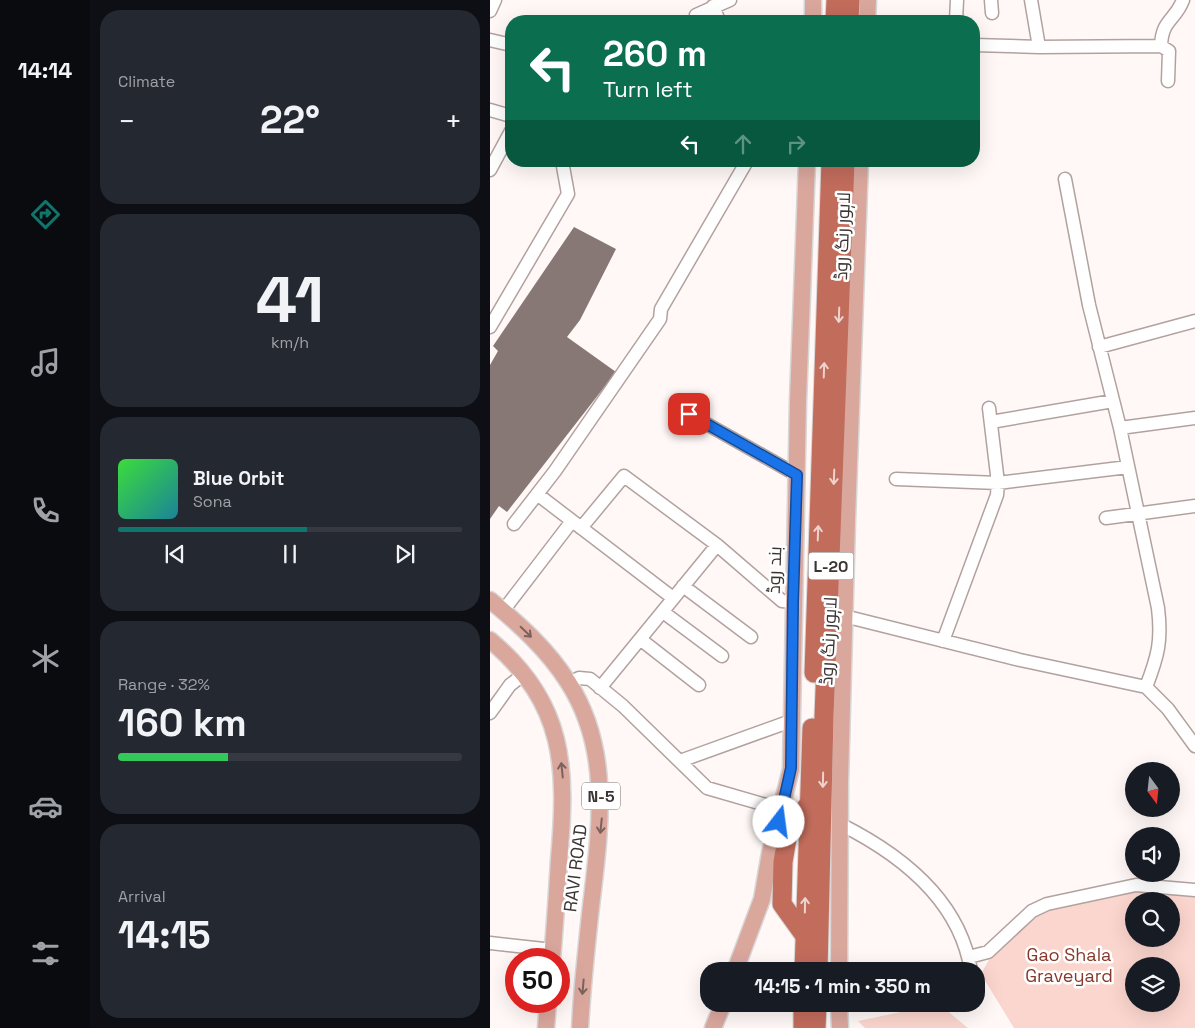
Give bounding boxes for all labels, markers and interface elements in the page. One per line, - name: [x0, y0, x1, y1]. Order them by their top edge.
- text: 260 m: [603, 32, 707, 76]
- icon: left: [520, 35, 585, 100]
- text: 14:14: [18, 56, 72, 84]
- text: Climate: [118, 71, 175, 92]
- text: Turn left: [603, 75, 693, 103]
- text: 22°: [260, 96, 320, 144]
- text: −: [118, 103, 135, 139]
- text: +: [445, 103, 462, 139]
- icon: left: [676, 130, 704, 158]
- icon: ahead: [729, 130, 757, 158]
- icon: right: [782, 130, 810, 158]
- street label: لاہور رنگ روڈ: [829, 191, 856, 281]
- icon: directions: [28, 197, 63, 232]
- text: 41: [256, 258, 324, 341]
- one-way arrow: [835, 307, 844, 323]
- text: km/h: [271, 332, 309, 353]
- icon: music: [28, 345, 63, 380]
- one-way arrow: [820, 363, 829, 379]
- pin: [668, 393, 710, 435]
- icon: arrive: [675, 400, 703, 428]
- text: Blue Orbit: [193, 466, 284, 491]
- one-way arrow: [829, 469, 839, 485]
- text: Sona: [193, 491, 232, 512]
- icon: phone: [28, 493, 63, 528]
- one-way arrow: [814, 525, 823, 541]
- icon: previous: [161, 540, 189, 568]
- icon: pause: [276, 540, 304, 568]
- icon: next: [391, 540, 419, 568]
- street label: بند روڈ: [762, 546, 786, 594]
- road number: L-20: [808, 552, 854, 580]
- street label: لاہور رنگ روڈ: [814, 596, 843, 686]
- one-way arrow: [520, 626, 532, 638]
- icon: climate: [28, 641, 63, 676]
- text: Range · 32%: [118, 674, 210, 695]
- text: 160 km: [118, 699, 247, 747]
- north arrow: [1125, 762, 1180, 818]
- map controls: [1125, 762, 1180, 1012]
- one-way arrow: [557, 763, 567, 779]
- one-way arrow: [818, 771, 828, 787]
- road number: N-5: [582, 782, 620, 809]
- icon: car: [28, 789, 63, 824]
- position arrow: [752, 795, 804, 847]
- one-way arrow: [596, 817, 605, 833]
- street label: RAVI ROAD: [558, 823, 592, 913]
- button: sound: [1125, 827, 1180, 882]
- text: Arrival: [118, 886, 166, 907]
- button: search: [1125, 892, 1180, 947]
- one-way arrow: [800, 897, 810, 914]
- text: 14:15: [118, 911, 211, 959]
- icon: filters: [28, 936, 63, 971]
- park label: Gao Shala Graveyard: [1025, 943, 1113, 987]
- speed limit sign: 50: [505, 948, 570, 1013]
- button: layers: [1125, 957, 1180, 1012]
- text: 14:15 · 1 min · 350 m: [754, 974, 931, 999]
- one-way arrow: [578, 979, 588, 995]

